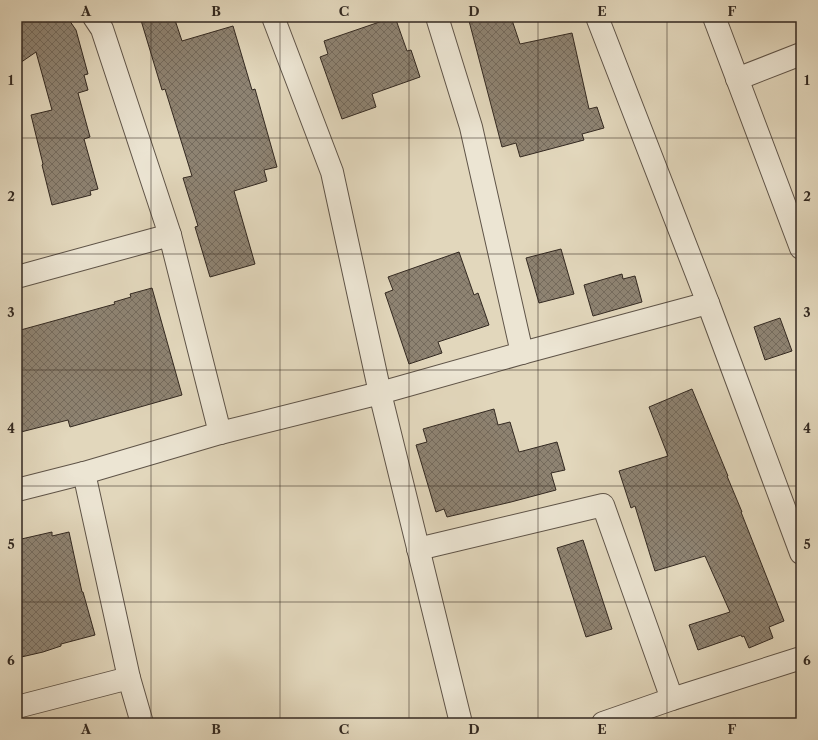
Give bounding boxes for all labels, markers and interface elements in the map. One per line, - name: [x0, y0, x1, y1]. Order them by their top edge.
- text: A: [80, 3, 92, 19]
- text: B: [211, 3, 221, 19]
- text: C: [339, 3, 349, 19]
- text: D: [468, 3, 480, 19]
- text: E: [597, 3, 607, 19]
- text: F: [728, 3, 737, 19]
- text: 1: [8, 72, 14, 88]
- text: 1: [804, 72, 810, 88]
- text: 2: [7, 188, 15, 204]
- text: 2: [803, 188, 811, 204]
- text: 3: [7, 304, 15, 320]
- text: 3: [803, 304, 811, 320]
- text: 4: [7, 420, 15, 436]
- text: 4: [803, 420, 811, 436]
- text: 5: [7, 536, 15, 552]
- text: 5: [803, 536, 811, 552]
- text: 6: [7, 652, 15, 668]
- text: 6: [803, 652, 811, 668]
- text: A: [80, 721, 92, 737]
- text: B: [211, 721, 221, 737]
- text: C: [339, 721, 349, 737]
- text: D: [468, 721, 480, 737]
- text: E: [597, 721, 607, 737]
- text: F: [728, 721, 737, 737]

